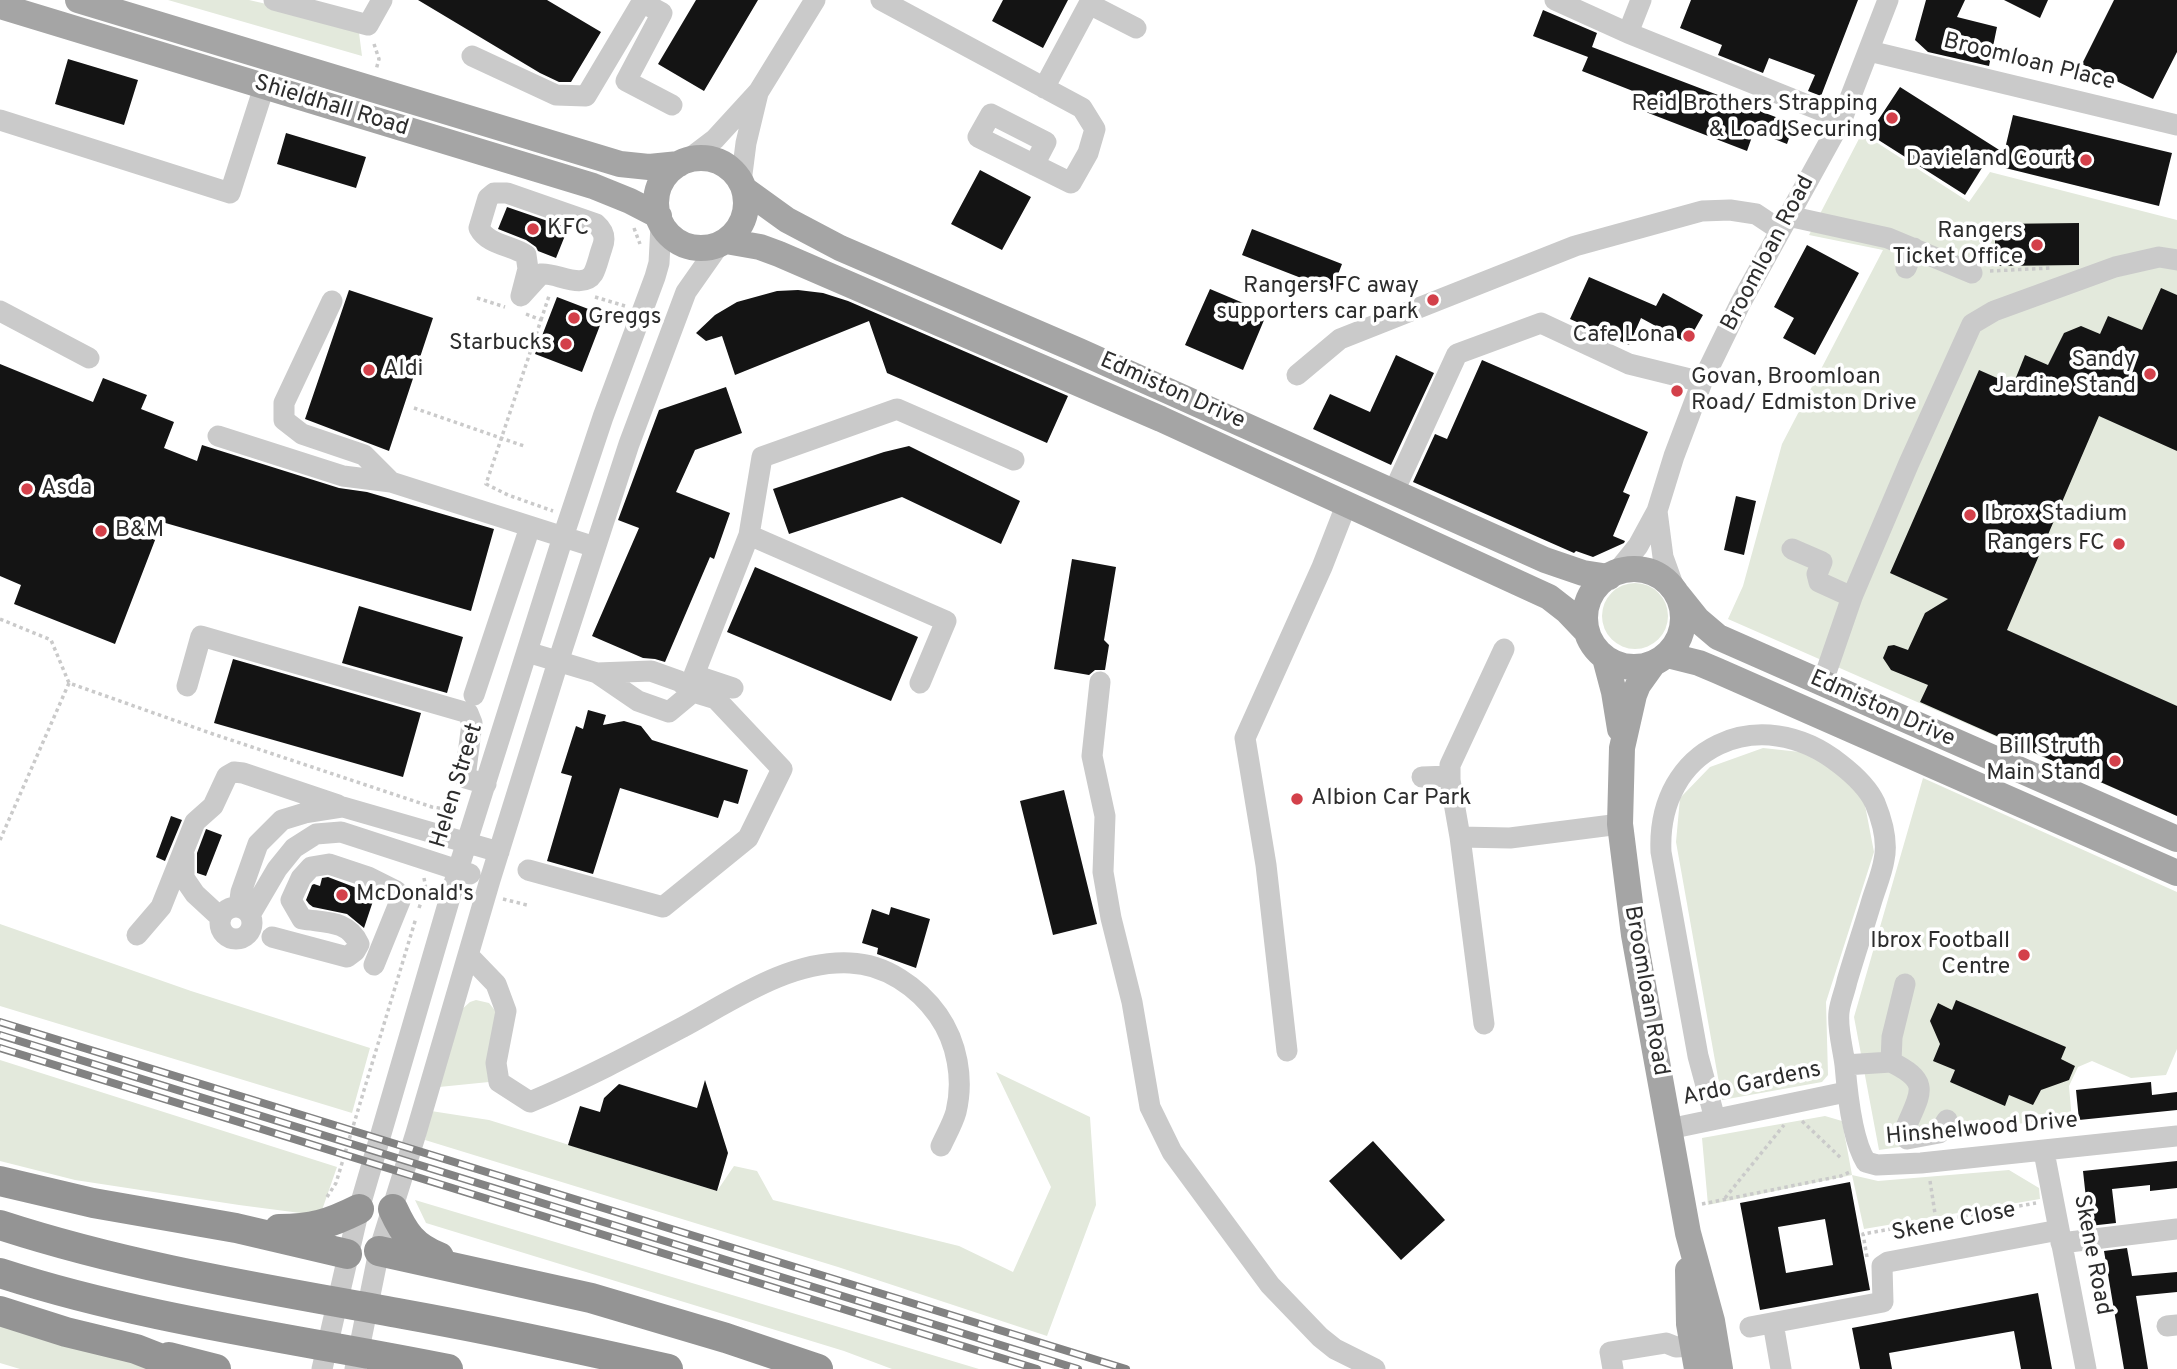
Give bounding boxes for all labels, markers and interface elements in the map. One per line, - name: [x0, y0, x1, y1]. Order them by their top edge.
- street label: Broomloan Place: [1940, 28, 2118, 98]
- street label: Shieldhall Road: [251, 70, 411, 144]
- place label: Reid Brothers Strapping & Load Securing: [1631, 91, 1878, 145]
- marker: Reid Brothers Strapping & Load Securing: [1884, 110, 1900, 126]
- place label: Davieland Court: [1906, 146, 2072, 174]
- marker: Davieland Court: [2078, 152, 2094, 168]
- street label: Broomloan Road: [1716, 172, 1822, 336]
- place label: KFC: [547, 215, 589, 243]
- place label: Rangers Ticket Office: [1892, 218, 2023, 272]
- marker: KFC: [525, 221, 541, 237]
- marker: Rangers Ticket Office: [2029, 237, 2045, 253]
- place label: Rangers FC away supporters car park: [1216, 273, 1419, 327]
- marker: Rangers FC away supporters car park: [1425, 292, 1441, 308]
- place label: Greggs: [588, 304, 662, 332]
- marker: Greggs: [566, 310, 582, 326]
- place label: Cafe Lona: [1572, 322, 1675, 350]
- marker: Cafe Lona: [1681, 328, 1697, 344]
- place label: Starbucks: [449, 330, 552, 358]
- marker: Starbucks: [558, 336, 574, 352]
- place label: Sandy Jardine Stand: [1992, 347, 2136, 401]
- street label: Edmiston Drive: [1095, 348, 1249, 436]
- place label: Aldi: [383, 356, 423, 384]
- marker: Aldi: [361, 362, 377, 378]
- place label: Govan, Broomloan Road/ Edmiston Drive: [1691, 364, 1917, 418]
- marker: Sandy Jardine Stand: [2142, 366, 2158, 382]
- marker: Govan, Broomloan Road/ Edmiston Drive: [1669, 383, 1685, 399]
- place label: Asda: [41, 475, 92, 503]
- marker: Asda: [19, 481, 35, 497]
- place label: Ibrox Stadium: [1984, 501, 2127, 529]
- marker: Ibrox Stadium: [1962, 507, 1978, 523]
- place label: B&M: [115, 517, 164, 545]
- marker: B&M: [93, 523, 109, 539]
- place label: Rangers FC: [1987, 530, 2105, 558]
- marker: Rangers FC: [2111, 536, 2127, 552]
- street label: Edmiston Drive: [1805, 666, 1959, 754]
- street label: Helen Street: [426, 720, 490, 852]
- place label: Bill Struth Main Stand: [1986, 734, 2101, 788]
- marker: Bill Struth Main Stand: [2107, 753, 2123, 769]
- place label: Albion Car Park: [1311, 785, 1472, 813]
- marker: Albion Car Park: [1289, 791, 1305, 807]
- place label: McDonald's: [356, 881, 474, 909]
- marker: McDonald's: [334, 887, 350, 903]
- street label: Broomloan Road: [1616, 904, 1674, 1078]
- place label: Ibrox Football Centre: [1870, 928, 2010, 982]
- marker: Ibrox Football Centre: [2016, 947, 2032, 963]
- street label: Ardo Gardens: [1680, 1057, 1824, 1113]
- street label: Hinshelwood Drive: [1885, 1108, 2079, 1152]
- street label: Skene Road: [2066, 1192, 2116, 1318]
- street label: Skene Close: [1890, 1197, 2018, 1249]

